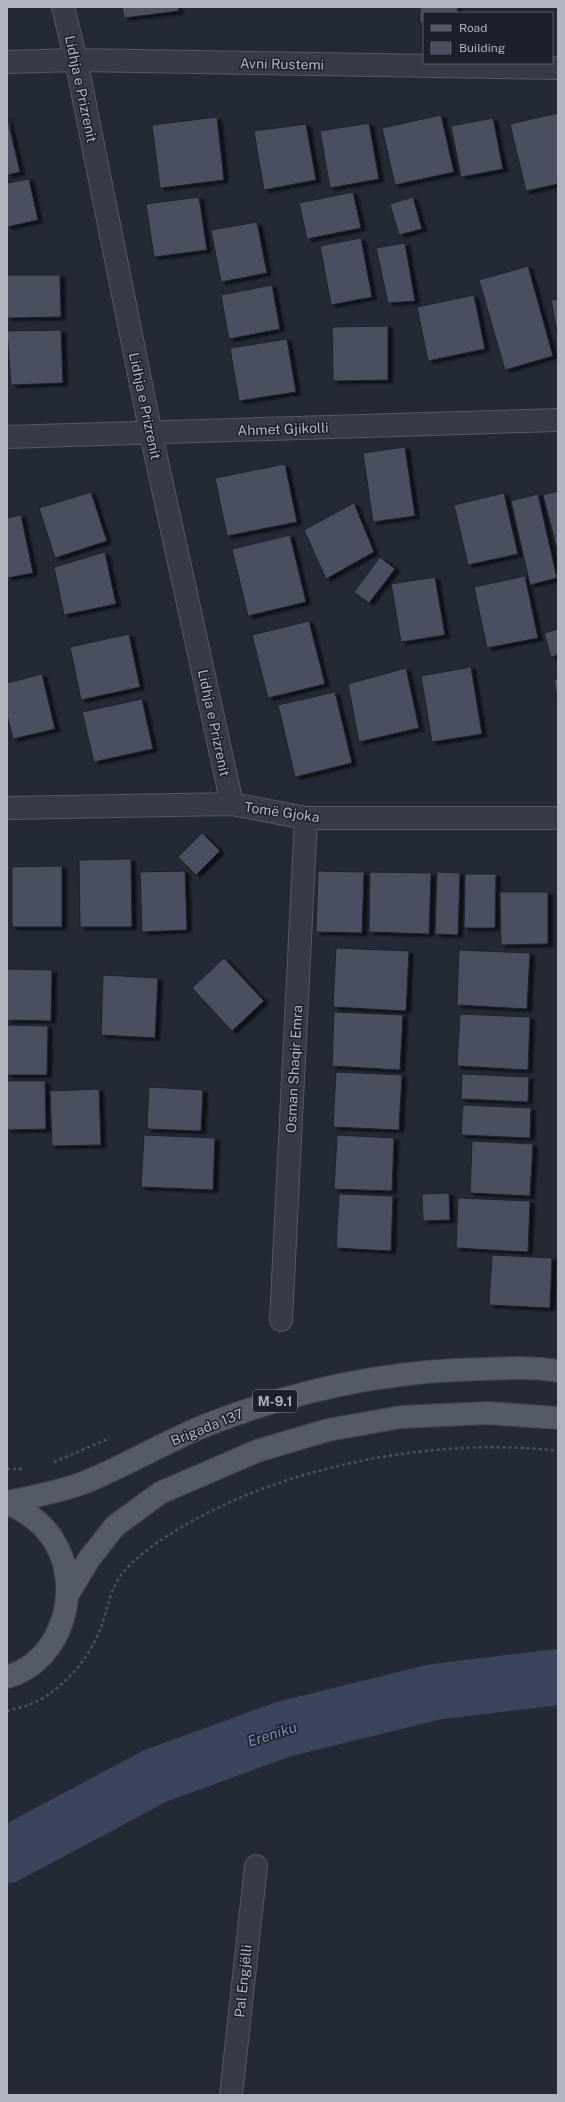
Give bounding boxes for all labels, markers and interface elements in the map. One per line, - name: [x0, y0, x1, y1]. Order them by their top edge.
- legend: [423, 12, 553, 64]
- text: Road: [459, 21, 487, 35]
- street label: Lidhja e Prizrenit: [62, 34, 100, 144]
- text: Building: [459, 41, 505, 55]
- street label: Avni Rustemi: [240, 55, 324, 73]
- street label: Lidhja e Prizrenit: [126, 351, 164, 461]
- street label: Ahmet Gjikolli: [237, 419, 329, 439]
- street label: Lidhja e Prizrenit: [195, 668, 233, 778]
- street label: Tomë Gjoka: [243, 799, 321, 825]
- street label: Osman Shaqir Emra: [283, 1005, 305, 1133]
- road number: M-9.1: [253, 1390, 297, 1412]
- street label: Brigada 137: [168, 1405, 246, 1449]
- water label: Ereniku: [245, 1718, 299, 1750]
- street label: Pal Engjëlli: [231, 1944, 255, 2018]

